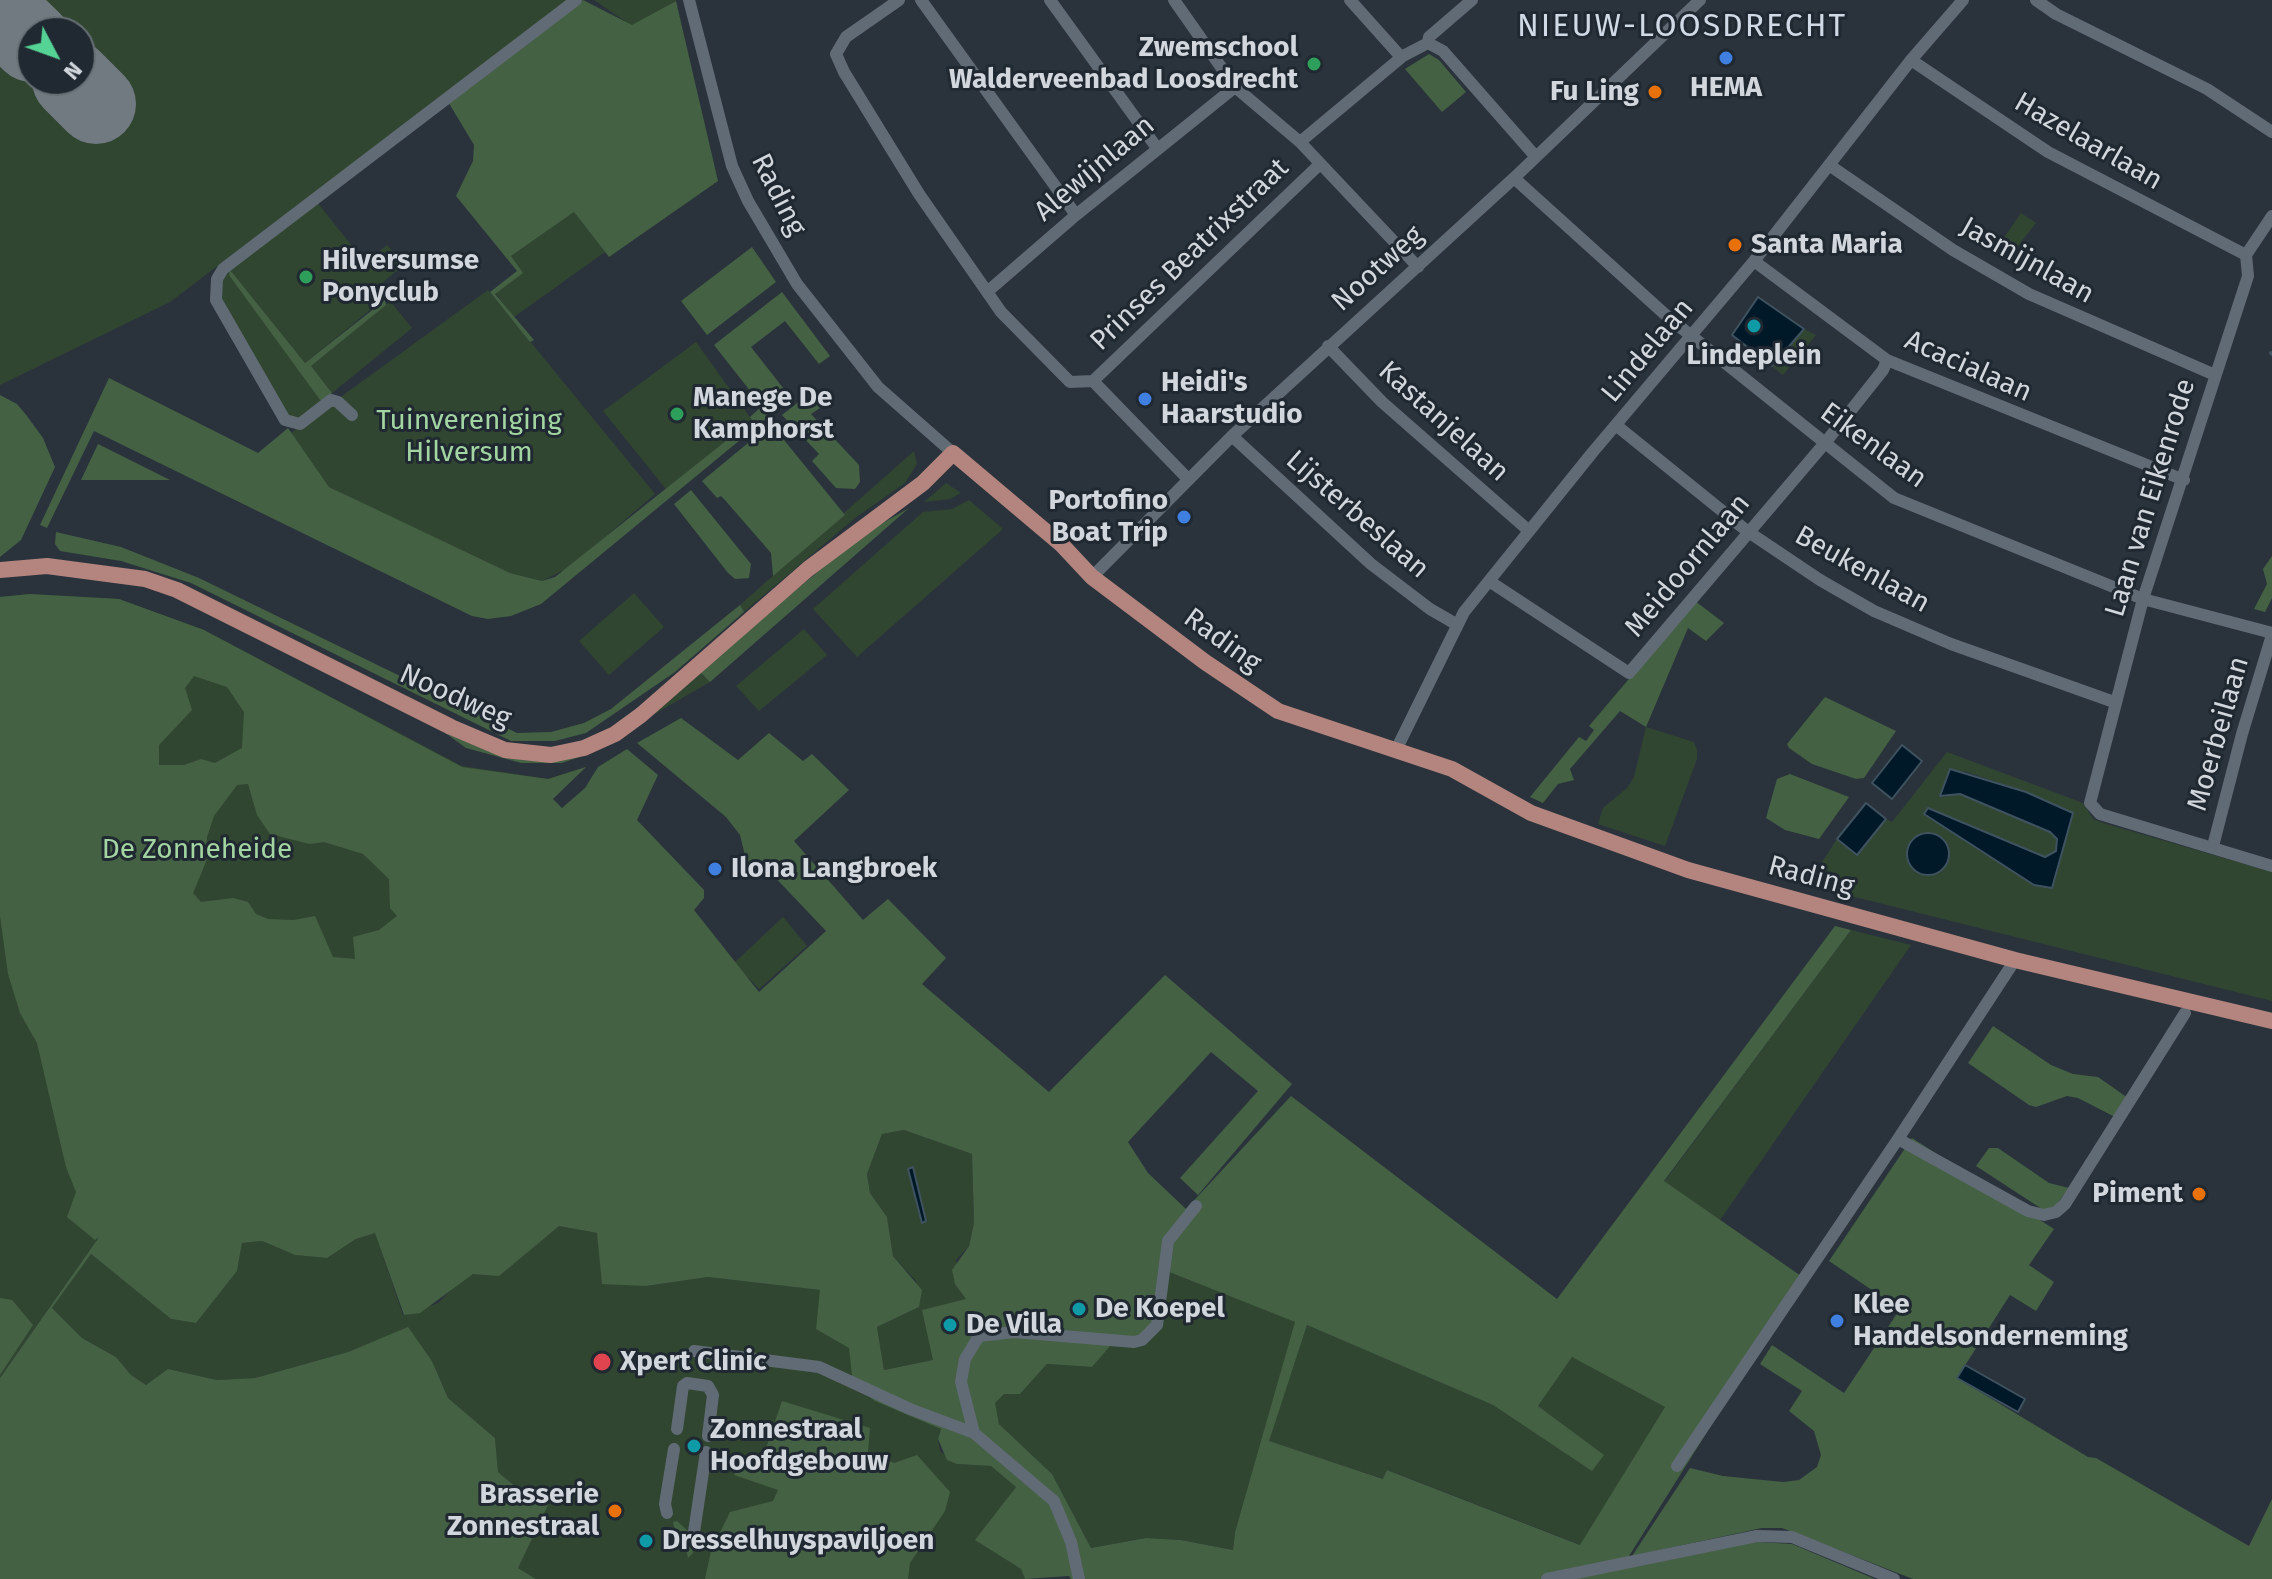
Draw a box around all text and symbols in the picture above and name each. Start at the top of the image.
district label: NIEUW-LOOSDRECHT [1517,8,1847,46]
north arrow [16,16,96,96]
place label: Zwemschool Walderveenbad Loosdrecht [949,31,1298,97]
marker: HEMA [1717,49,1735,67]
marker: Zwemschool Walderveenbad Loosdrecht [1305,55,1323,73]
text: N [58,56,88,85]
place label: HEMA [1690,71,1762,105]
place label: Fu Ling [1550,75,1639,109]
marker: Fu Ling [1646,83,1664,101]
street label: Hazelaarlaan [2008,86,2168,198]
street label: Alewijnlaan [1028,109,1162,229]
street label: Rading [743,148,813,242]
street label: Prinses Beatrixstraat [1084,152,1296,358]
street label: Jasmijnlaan [1954,211,2100,311]
street label: Nootweg [1325,219,1431,319]
place label: Santa Maria [1751,228,1903,262]
marker: Santa Maria [1726,236,1744,254]
place label: Hilversumse Ponyclub [322,244,479,310]
marker: Hilversumse Ponyclub [297,268,315,286]
street label: Lindelaan [1595,292,1701,410]
marker: Lindeplein [1745,317,1763,335]
street label: Acacialaan [1899,324,2037,410]
place label: Lindeplein [1686,339,1822,373]
street label: Kastanjelaan [1371,355,1515,489]
place label: Heidi's Haarstudio [1161,366,1302,432]
street label: Laan van Eikenrode [2099,375,2203,621]
place label: Manege De Kamphorst [693,381,834,447]
marker: Heidi's Haarstudio [1136,390,1154,408]
street label: Eikenlaan [1813,396,1933,496]
park label: Tuinvereniging Hilversum [376,404,562,470]
marker: Manege De Kamphorst [668,405,686,423]
street label: Lijsterbeslaan [1279,444,1435,586]
place label: Portofino Boat Trip [1049,484,1168,550]
street label: Meidoornlaan [1618,488,1758,644]
marker: Portofino Boat Trip [1175,508,1193,526]
street label: Beukenlaan [1789,519,1935,621]
street label: Rading [1177,602,1267,680]
street label: Moerbeilaan [2181,653,2257,815]
street label: Noodweg [394,658,516,736]
park label: De Zonneheide [102,833,292,867]
street label: Rading [1764,849,1858,905]
place label: Ilona Langbroek [731,852,937,886]
marker: Ilona Langbroek [706,860,724,878]
place label: Piment [2092,1177,2183,1211]
marker: Piment [2190,1185,2208,1203]
place label: Klee Handelsonderneming [1853,1288,2128,1354]
place label: De Koepel [1095,1292,1225,1326]
marker: De Koepel [1070,1300,1088,1318]
place label: De Villa [966,1308,1062,1342]
marker: Klee Handelsonderneming [1828,1312,1846,1330]
marker: De Villa [941,1316,959,1334]
place label: Xpert Clinic [620,1345,767,1379]
marker: Xpert Clinic [591,1351,613,1373]
place label: Zonnestraal Hoofdgebouw [710,1413,888,1479]
marker: Zonnestraal Hoofdgebouw [685,1437,703,1455]
place label: Brasserie Zonnestraal [447,1478,599,1544]
marker: Brasserie Zonnestraal [606,1502,624,1520]
place label: Dresselhuyspaviljoen [662,1524,934,1558]
marker: Dresselhuyspaviljoen [637,1532,655,1550]

